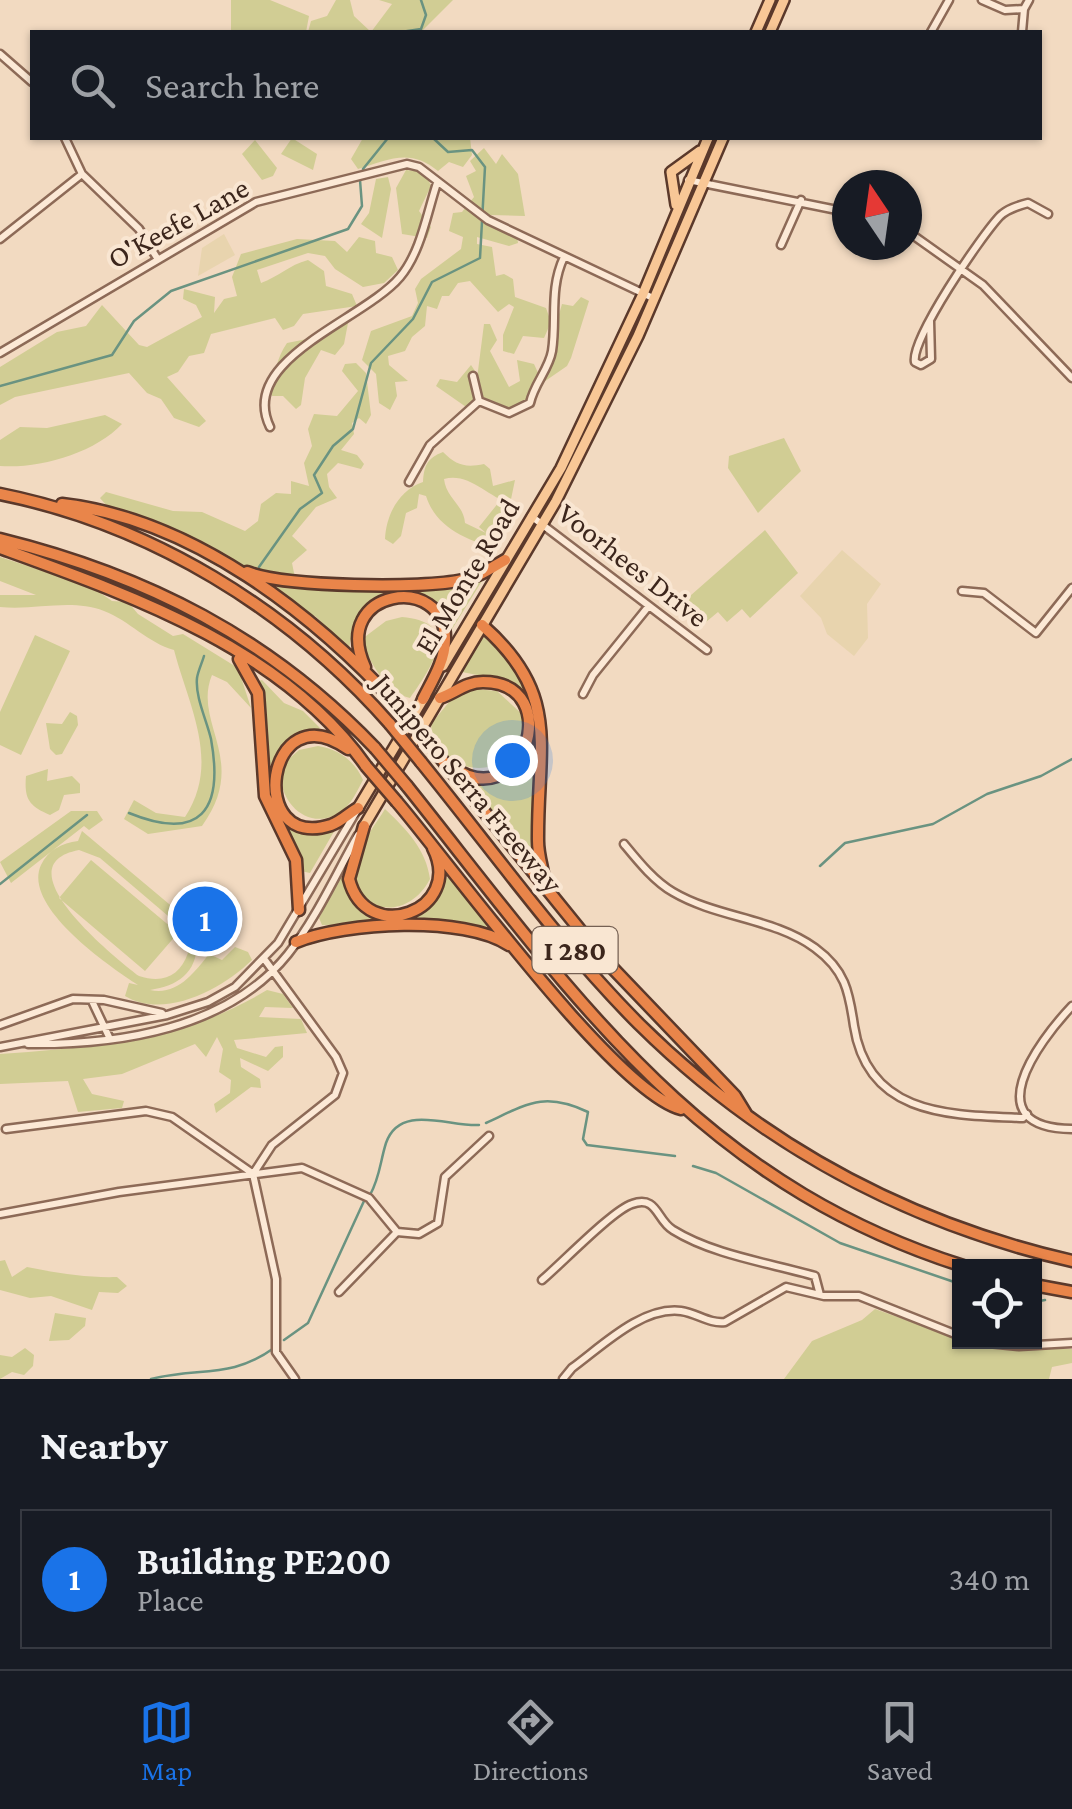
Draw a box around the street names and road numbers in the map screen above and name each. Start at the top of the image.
street label: O'Keefe Lane [102,170,254,275]
street label: El Monte Road [407,492,526,659]
street label: Voorhees Drive [552,496,715,633]
street label: Junipero Serra Freeway [364,664,570,900]
road number: I 280 [532,927,618,973]

